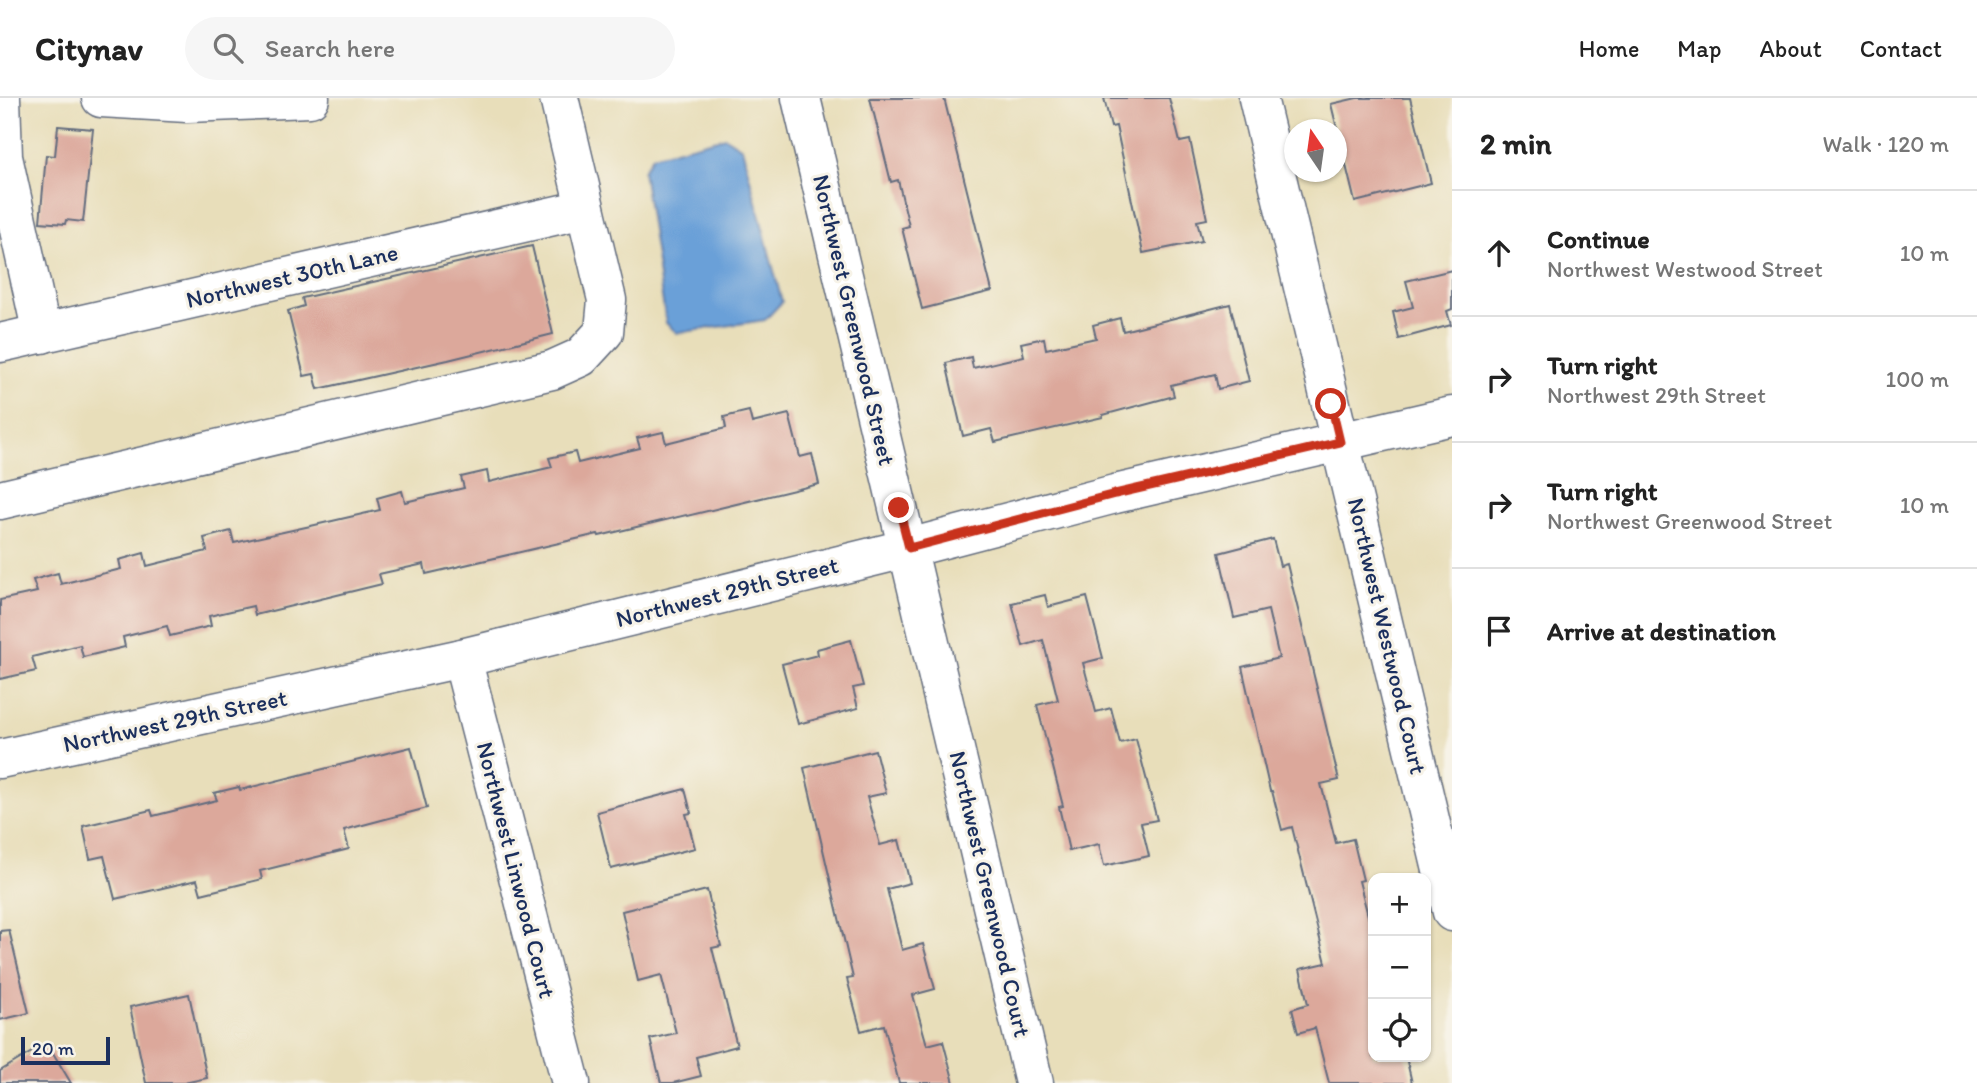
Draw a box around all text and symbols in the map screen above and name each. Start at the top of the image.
search box [185,17,675,80]
text: Citynav [35,29,143,68]
icon: search [209,29,247,67]
text: Search here [265,32,395,64]
text: Home [1579,34,1639,63]
text: Map [1677,34,1721,63]
text: About [1759,34,1822,63]
text: Contact [1860,34,1942,63]
north arrow [1284,119,1347,182]
text: 2 min [1480,125,1551,162]
text: Walk · 120 m [1823,130,1949,158]
street label: Northwest Greenwood Street [807,172,902,468]
text: Continue [1547,223,1650,255]
icon: ahead [1480,234,1518,272]
street label: Northwest 30th Lane [183,237,401,314]
text: 10 m [1900,239,1949,267]
text: Northwest Westwood Street [1547,255,1823,283]
text: Turn right [1547,349,1658,381]
icon: right [1480,360,1518,398]
text: 100 m [1885,365,1949,393]
text: Northwest 29th Street [1547,381,1766,409]
route start [1315,388,1346,419]
text: Turn right [1547,475,1658,507]
icon: right [1480,486,1518,524]
text: 10 m [1900,491,1949,519]
route end [883,492,914,523]
street label: Northwest Westwood Court [1342,495,1433,777]
text: Northwest Greenwood Street [1547,507,1832,535]
street label: Northwest 29th Street [613,550,841,633]
icon: arrive [1480,612,1518,650]
text: Arrive at destination [1547,615,1776,647]
street label: Northwest 29th Street [60,683,290,758]
street label: Northwest Linwood Court [471,739,562,1001]
street label: Northwest Greenwood Court [943,748,1038,1040]
map controls [1368,873,1431,1062]
button: + [1368,873,1431,936]
button: − [1368,936,1431,999]
button: locate [1368,999,1431,1062]
scale bar [21,1034,110,1066]
text: 20 m [32,1037,74,1060]

